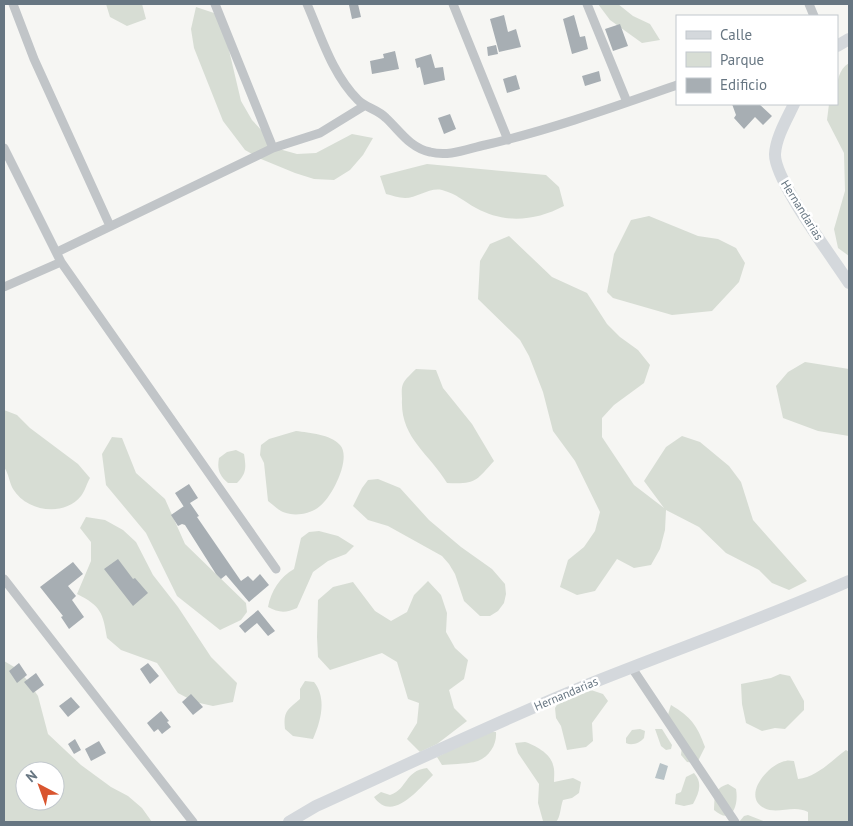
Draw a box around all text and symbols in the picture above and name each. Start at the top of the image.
legend [676,15,838,105]
text: Calle [720,25,752,44]
text: Parque [720,50,764,69]
text: Edificio [720,75,767,94]
street label: Hernandarias [778,177,827,243]
street label: Hernandarias [532,673,600,714]
north arrow [15,761,65,811]
text: N [22,766,41,786]

